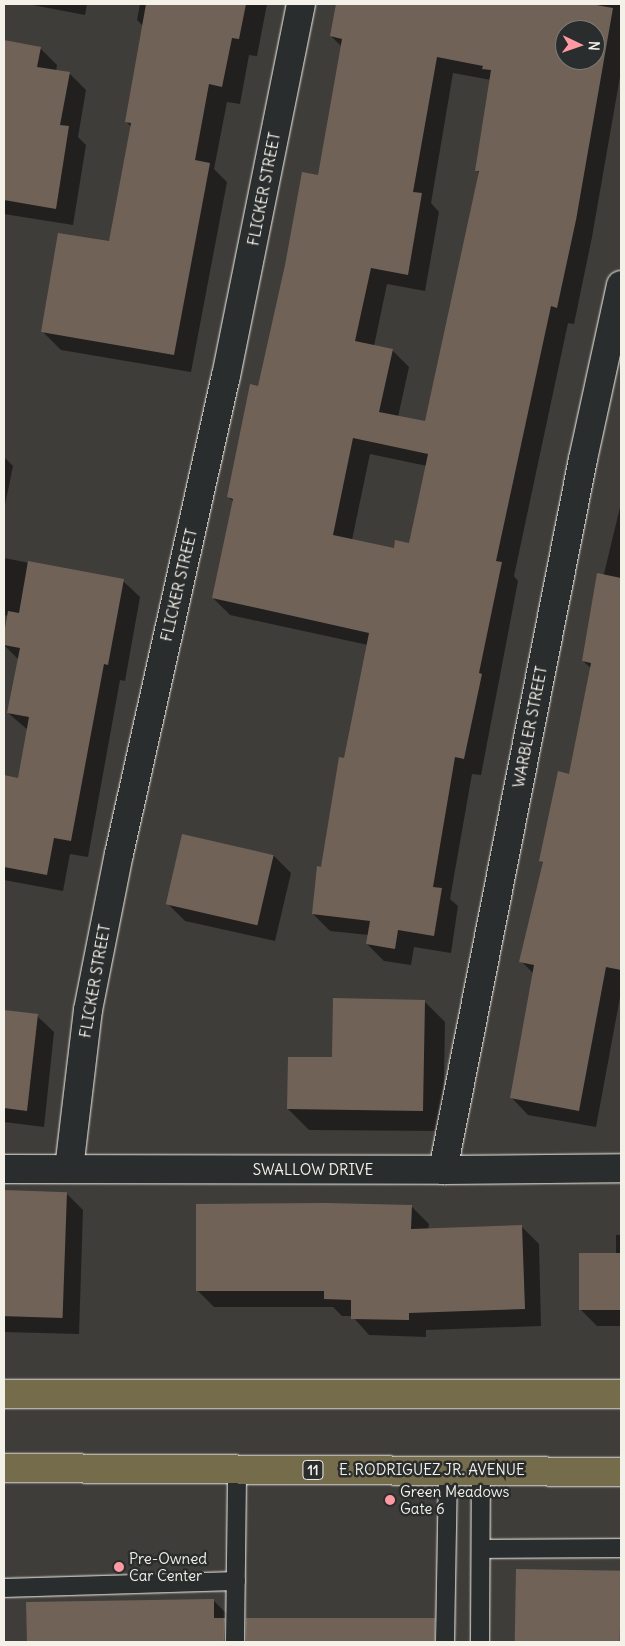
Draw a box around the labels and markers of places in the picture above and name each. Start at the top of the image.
place label: Green Meadows Gate 6 [400,1482,509,1517]
marker: Green Meadows Gate 6 [384,1494,396,1506]
place label: Pre-Owned Car Center [129,1549,207,1584]
marker: Pre-Owned Car Center [113,1561,125,1573]

